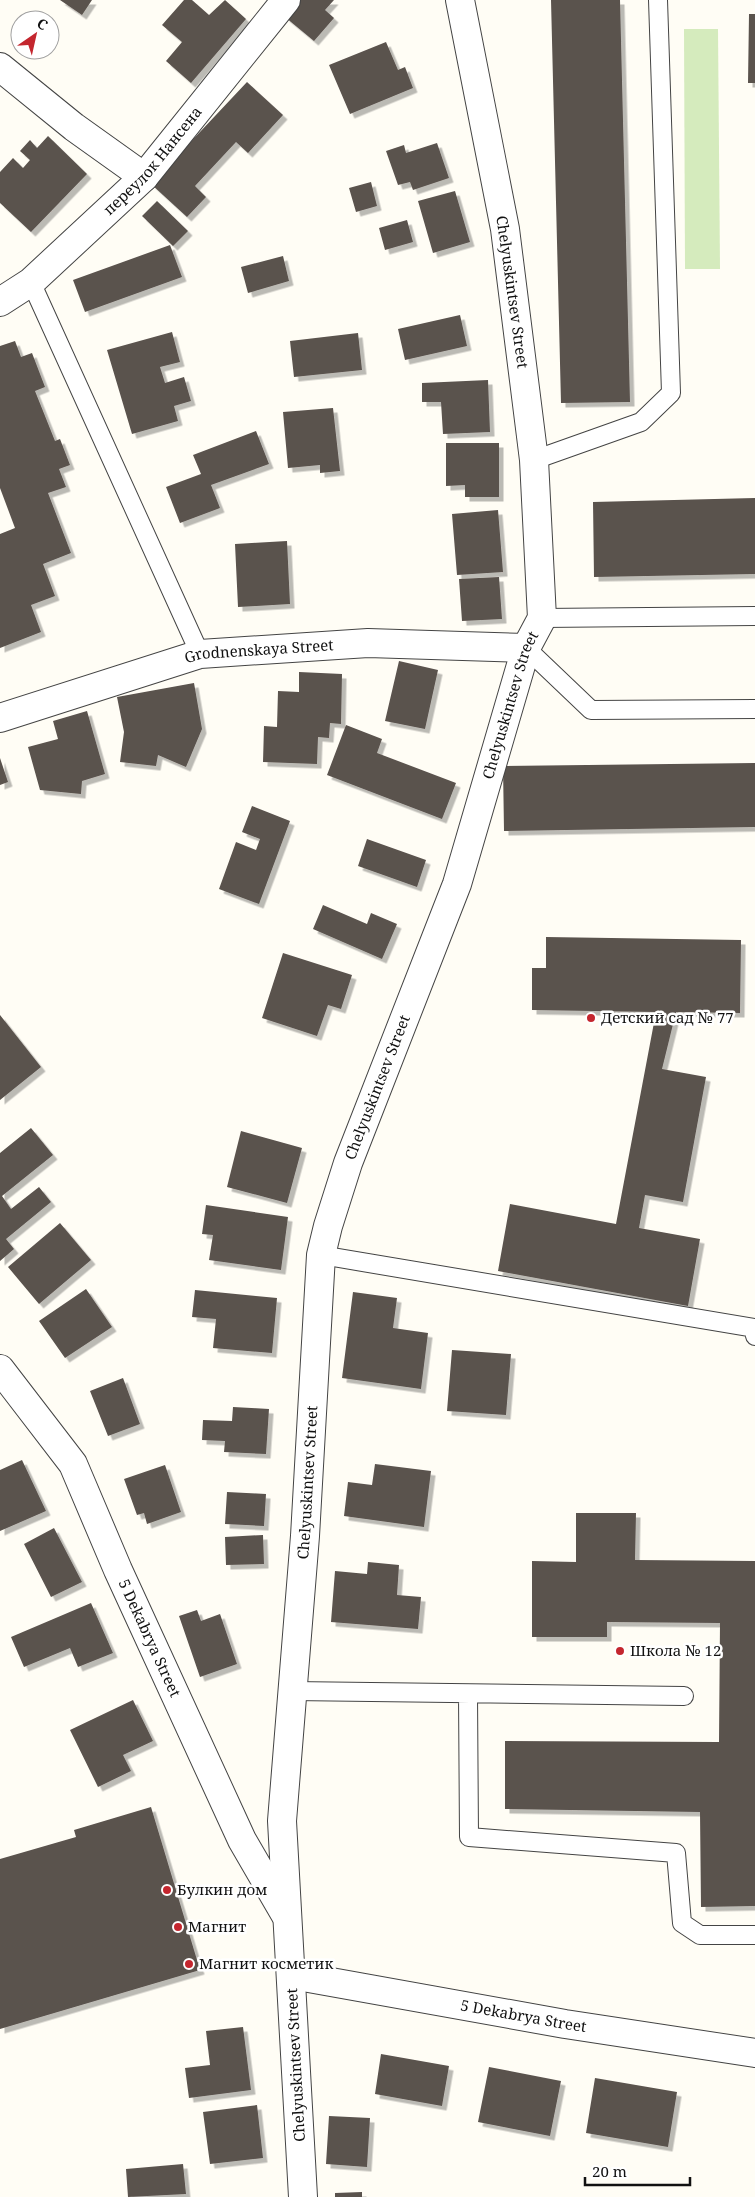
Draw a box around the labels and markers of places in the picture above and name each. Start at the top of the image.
place label: Детский сад № 77 [601,1007,734,1027]
marker: Детский сад № 77 [585,1012,597,1024]
place label: Школа № 12 [630,1640,721,1660]
marker: Школа № 12 [614,1645,626,1657]
place label: Булкин дом [177,1879,267,1899]
marker: Булкин дом [161,1884,173,1896]
place label: Магнит [188,1916,246,1936]
marker: Магнит [172,1921,184,1933]
place label: Магнит косметик [199,1953,333,1973]
marker: Магнит косметик [183,1958,195,1970]

